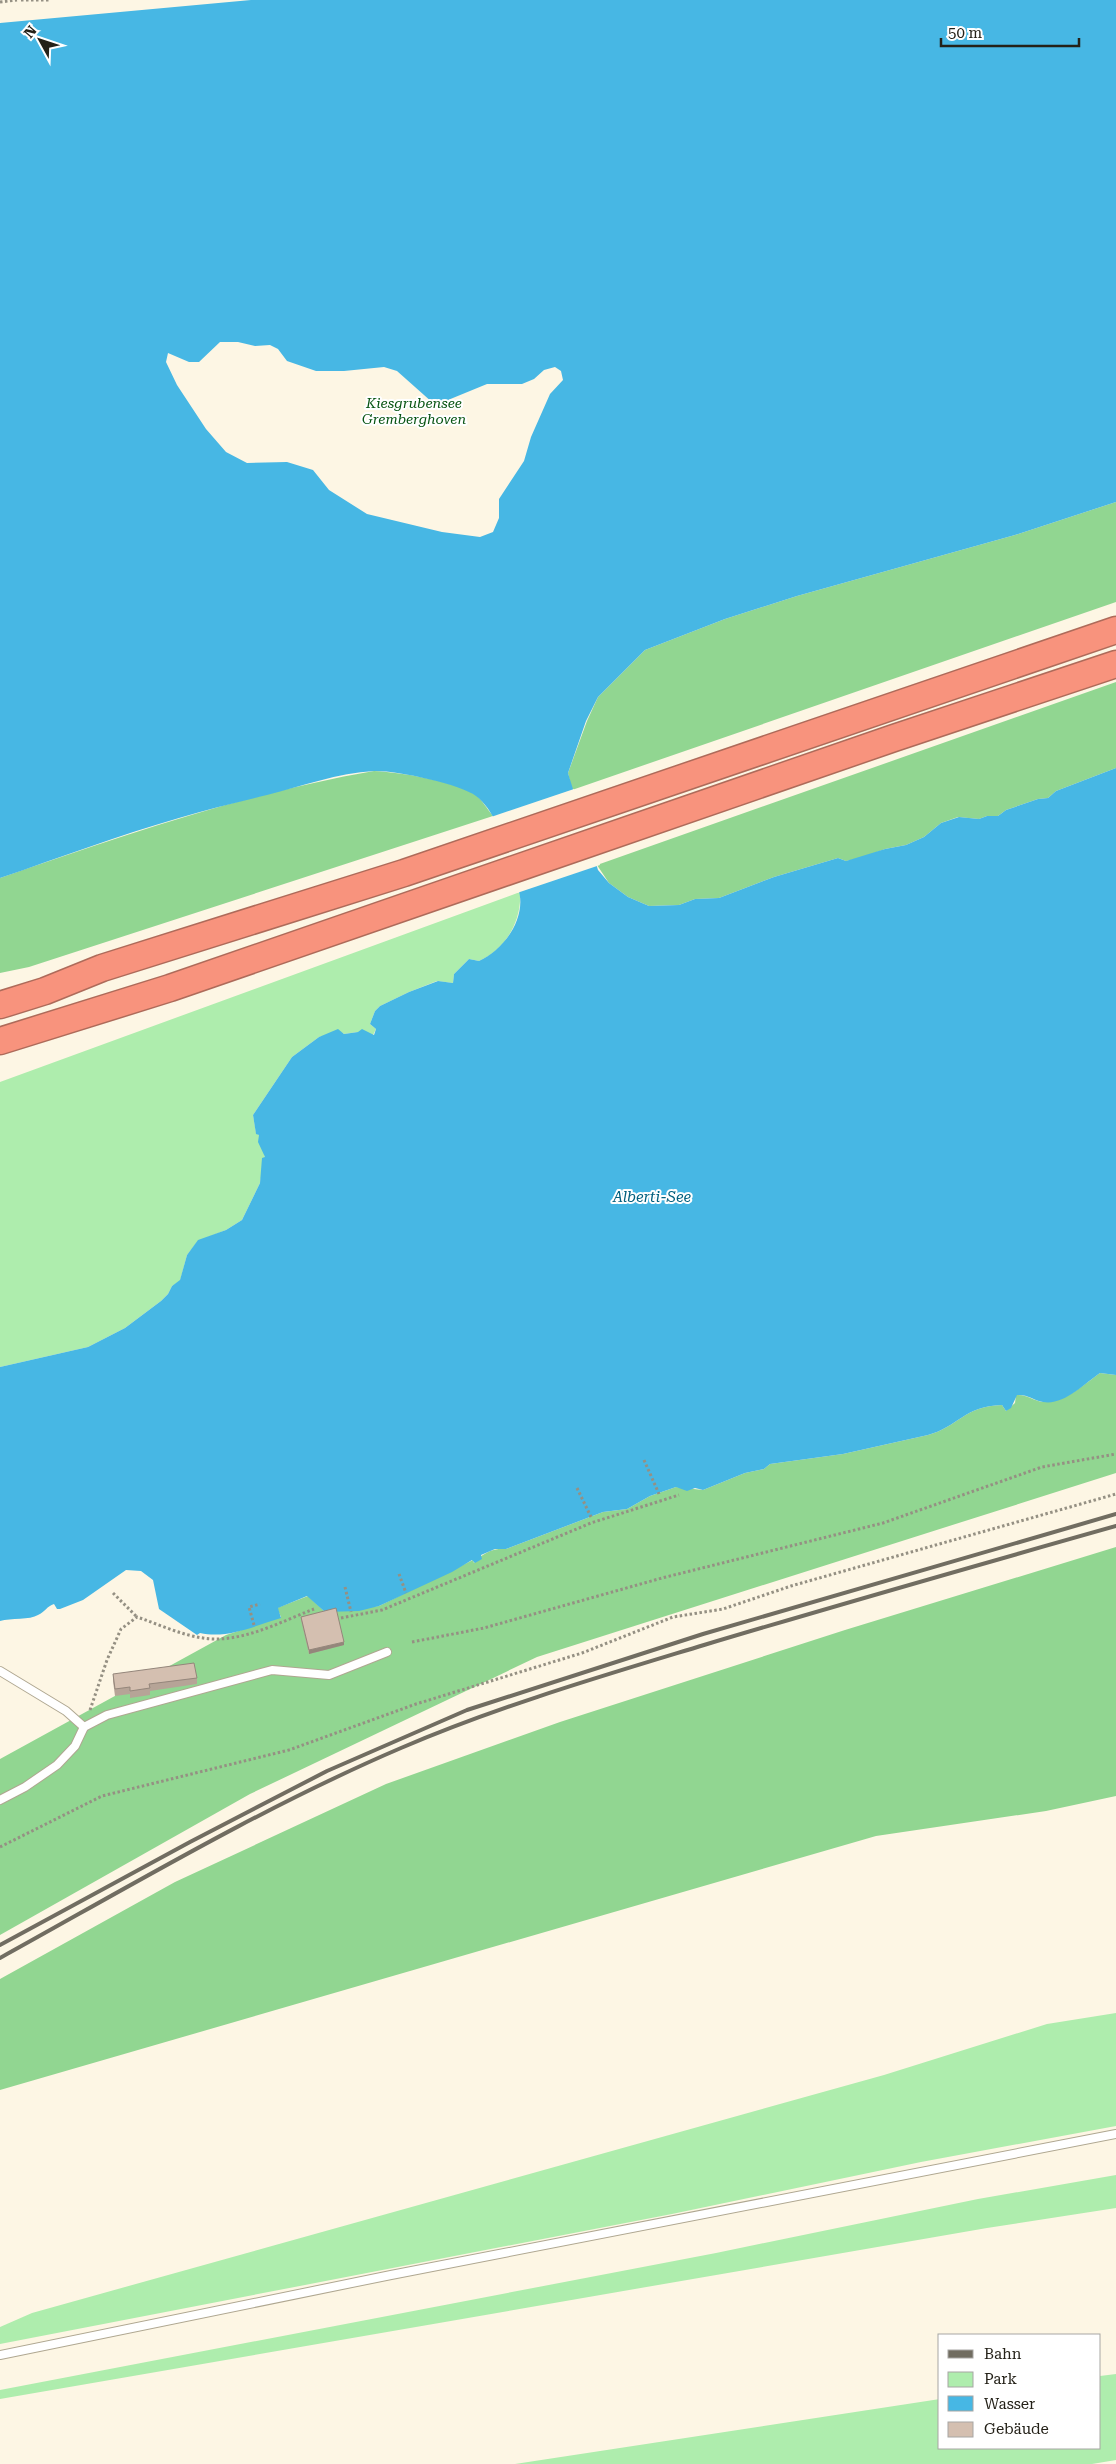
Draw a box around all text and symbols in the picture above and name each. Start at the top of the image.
north arrow [15,15,65,65]
scale bar [941,15,1078,47]
text: N [20,22,40,41]
text: 50 m [948,24,983,42]
park label: Kiesgrubensee Gremberghoven [362,395,466,427]
water label: Alberti-See [612,1188,692,1206]
legend [938,2334,1101,2449]
text: Bahn [984,2345,1022,2363]
text: Park [984,2370,1018,2388]
text: Wasser [984,2395,1035,2413]
text: Gebäude [984,2420,1049,2438]

